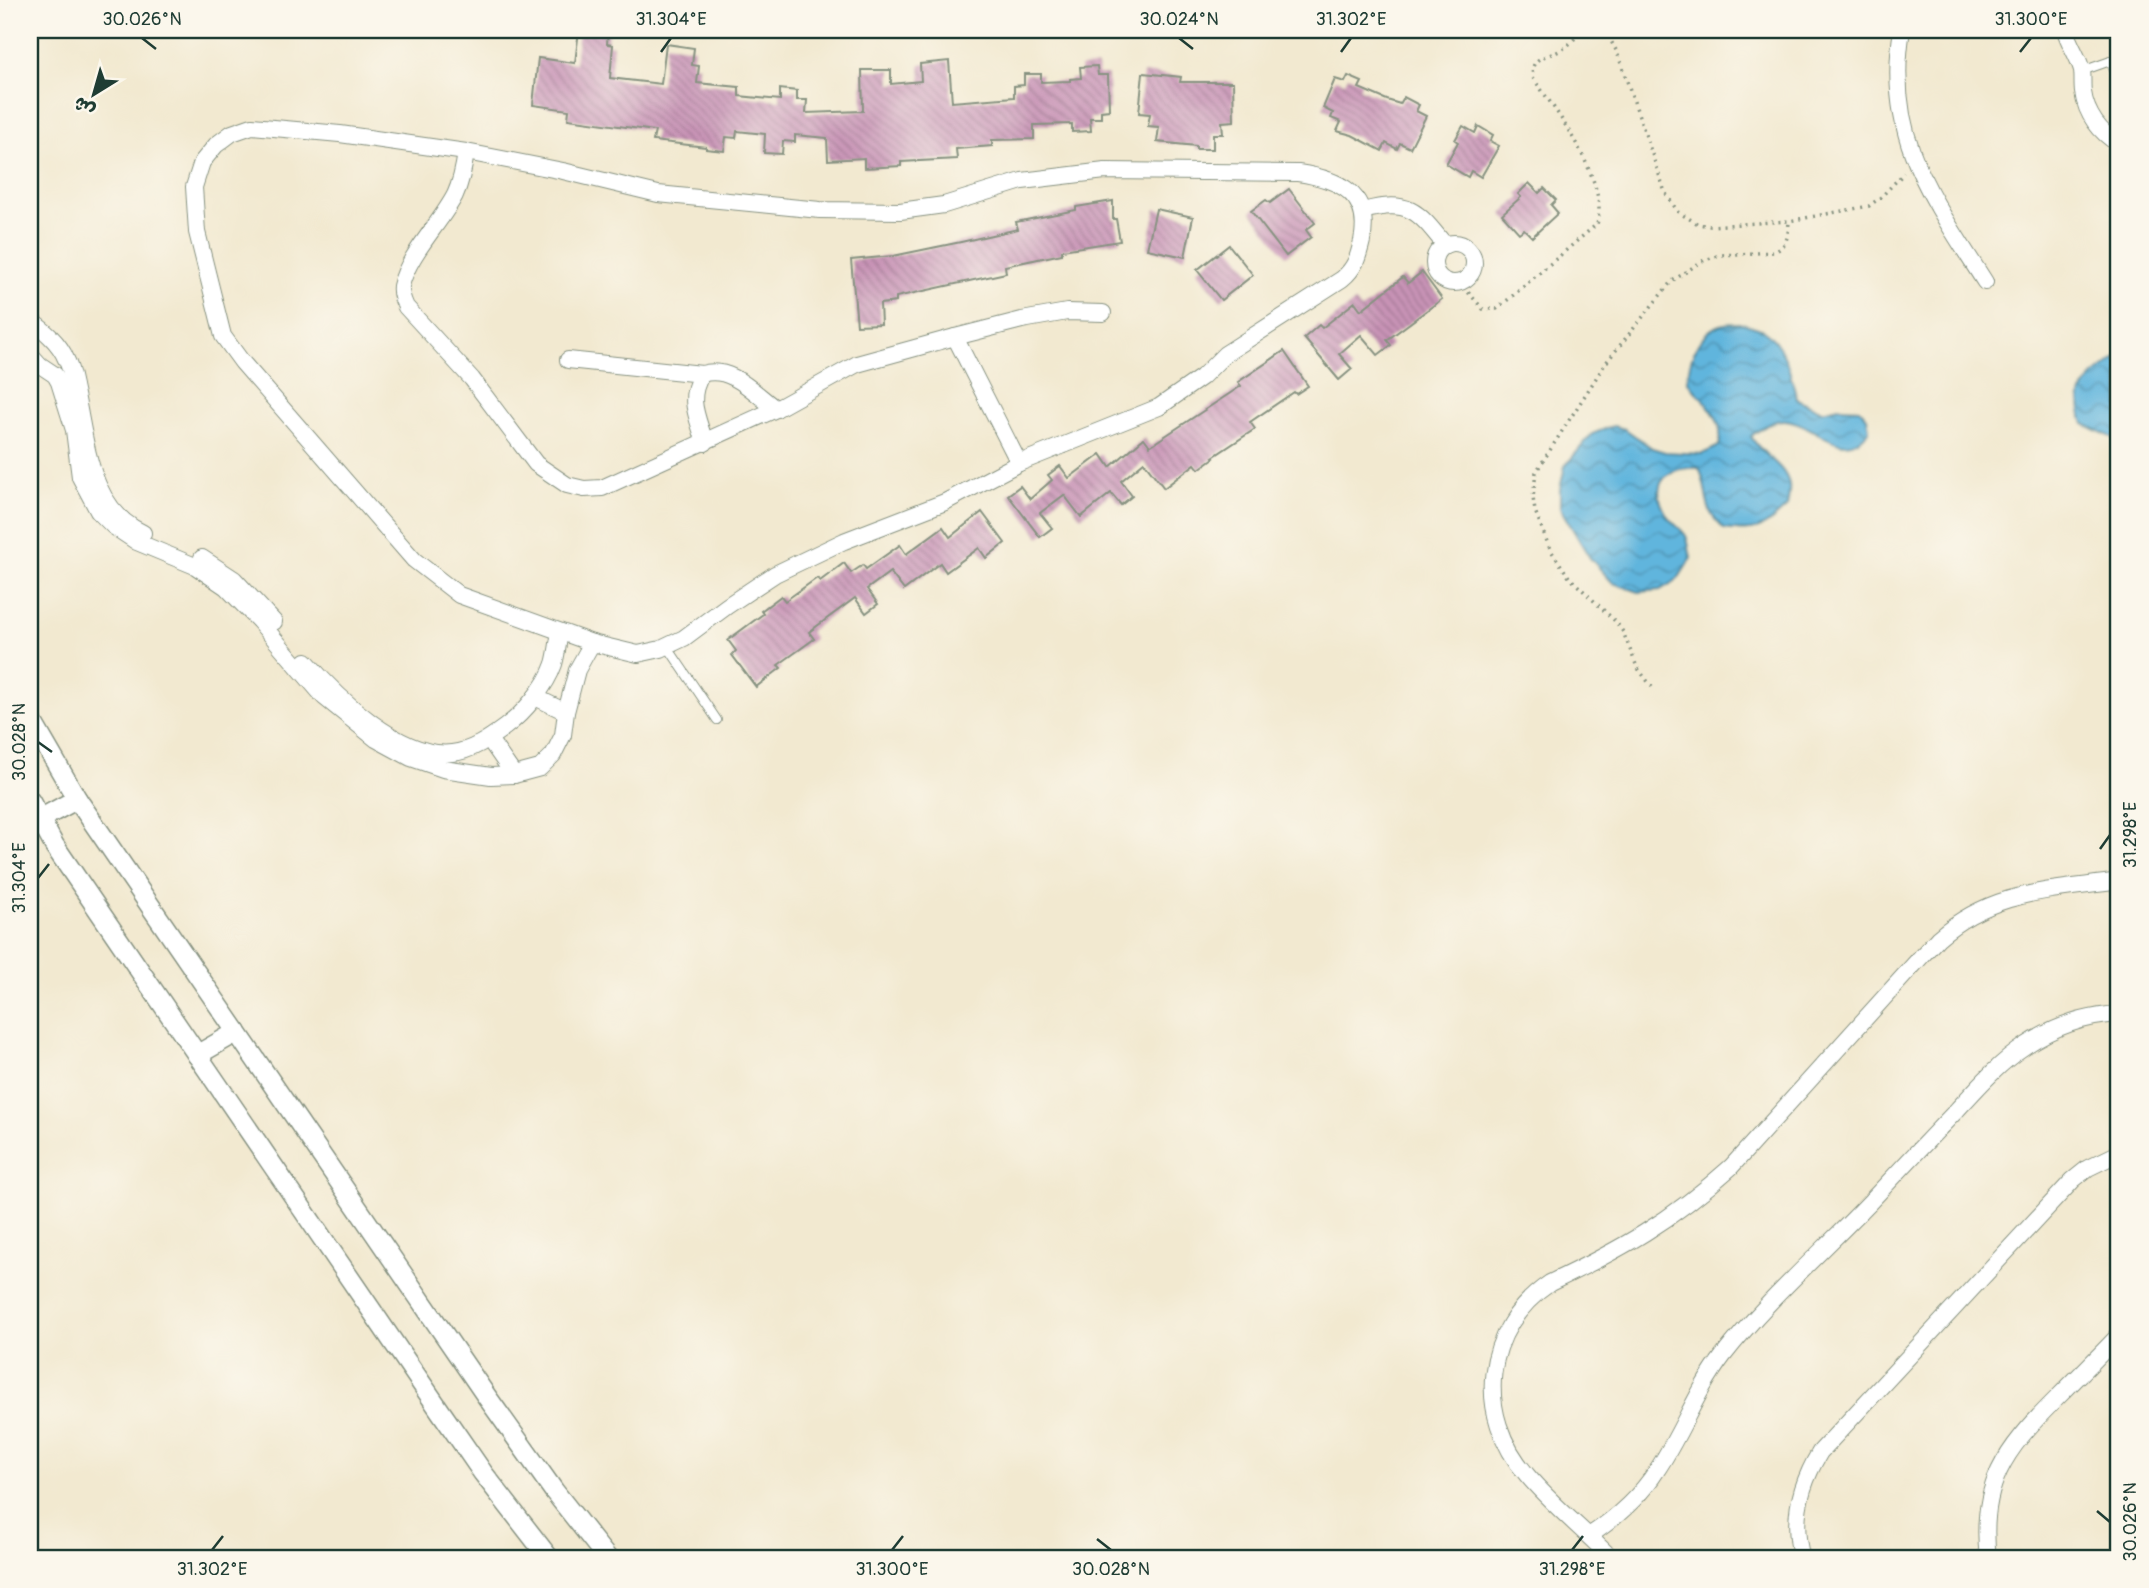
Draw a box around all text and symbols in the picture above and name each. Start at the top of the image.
text: 30.026°N [102,8,182,31]
text: 31.304°E [635,8,707,31]
text: 30.024°N [1139,8,1219,31]
text: 31.302°E [1316,8,1386,31]
text: 31.300°E [1995,8,2067,31]
north arrow [60,60,130,130]
text: ش [69,91,100,123]
text: 30.028°N [8,703,31,781]
text: 31.298°E [2119,802,2142,868]
text: 31.304°E [8,842,31,914]
text: 30.026°N [2119,1482,2142,1562]
text: 31.302°E [177,1558,247,1581]
text: 31.300°E [856,1558,928,1581]
text: 30.028°N [1072,1558,1150,1581]
text: 31.298°E [1539,1558,1605,1581]

